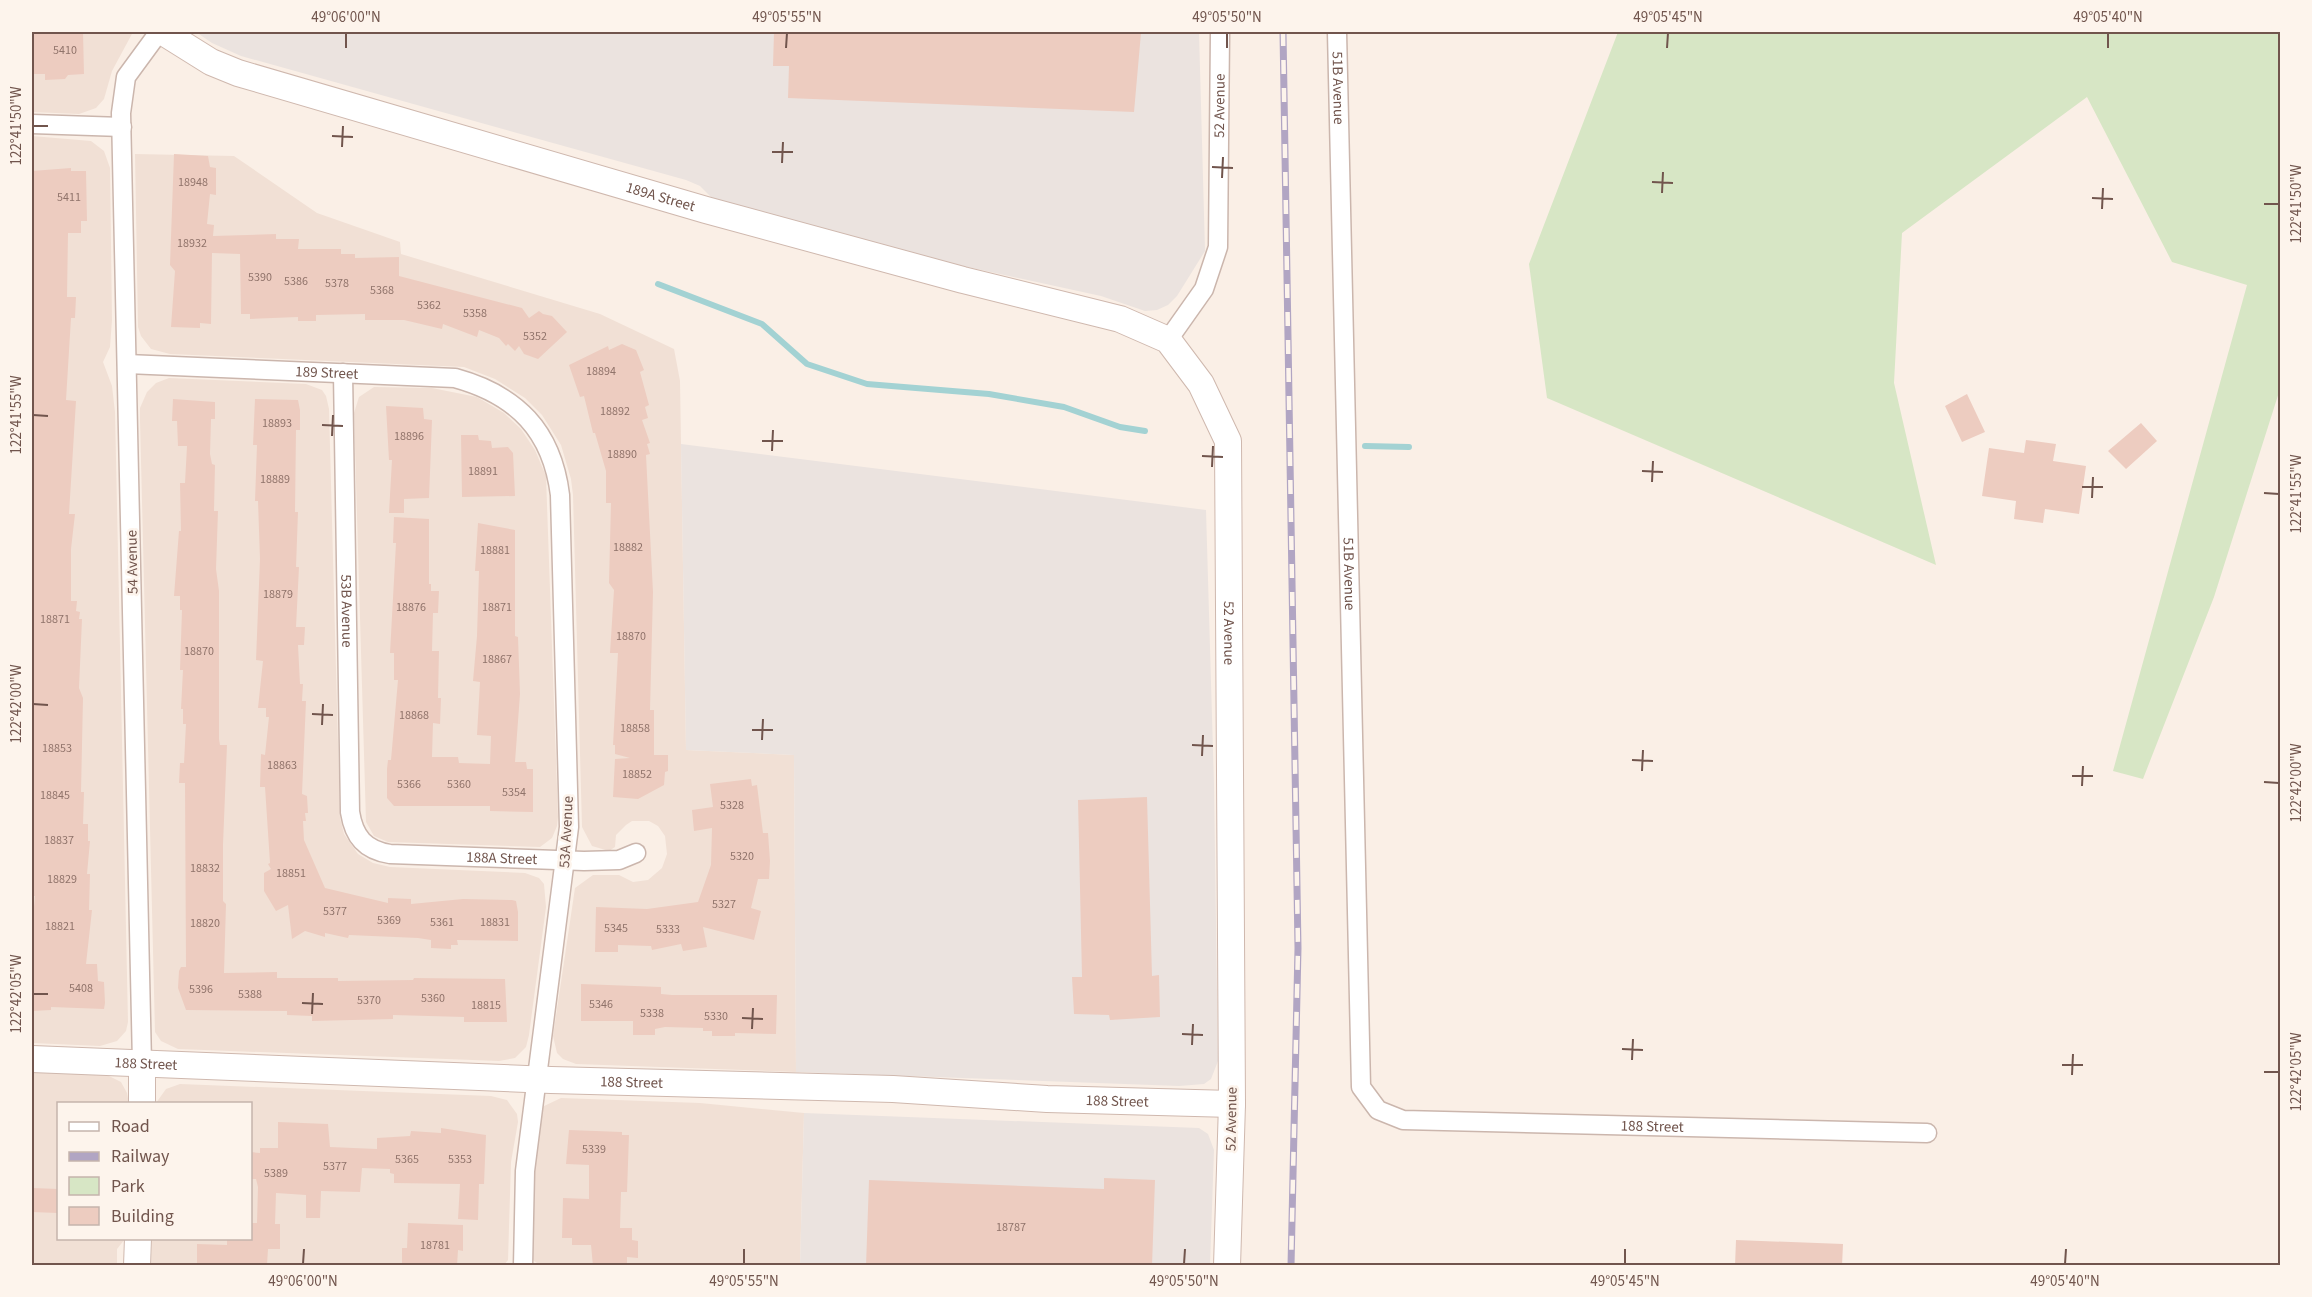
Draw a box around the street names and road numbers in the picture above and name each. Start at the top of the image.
street label: 51B Avenue [1326,51,1349,125]
street label: 52 Avenue [1209,73,1231,138]
street label: 189A Street [623,177,697,217]
street label: 189 Street [295,361,359,385]
street label: 54 Avenue [121,530,144,594]
street label: 51B Avenue [1337,537,1360,611]
street label: 53B Avenue [335,574,357,648]
street label: 52 Avenue [1218,601,1239,665]
street label: 53A Avenue [554,795,579,869]
street label: 188A Street [466,847,538,870]
street label: 188 Street [114,1052,178,1076]
street label: 188 Street [600,1071,663,1094]
street label: 52 Avenue [1220,1087,1243,1151]
street label: 188 Street [1085,1090,1149,1113]
street label: 188 Street [1620,1115,1684,1138]

